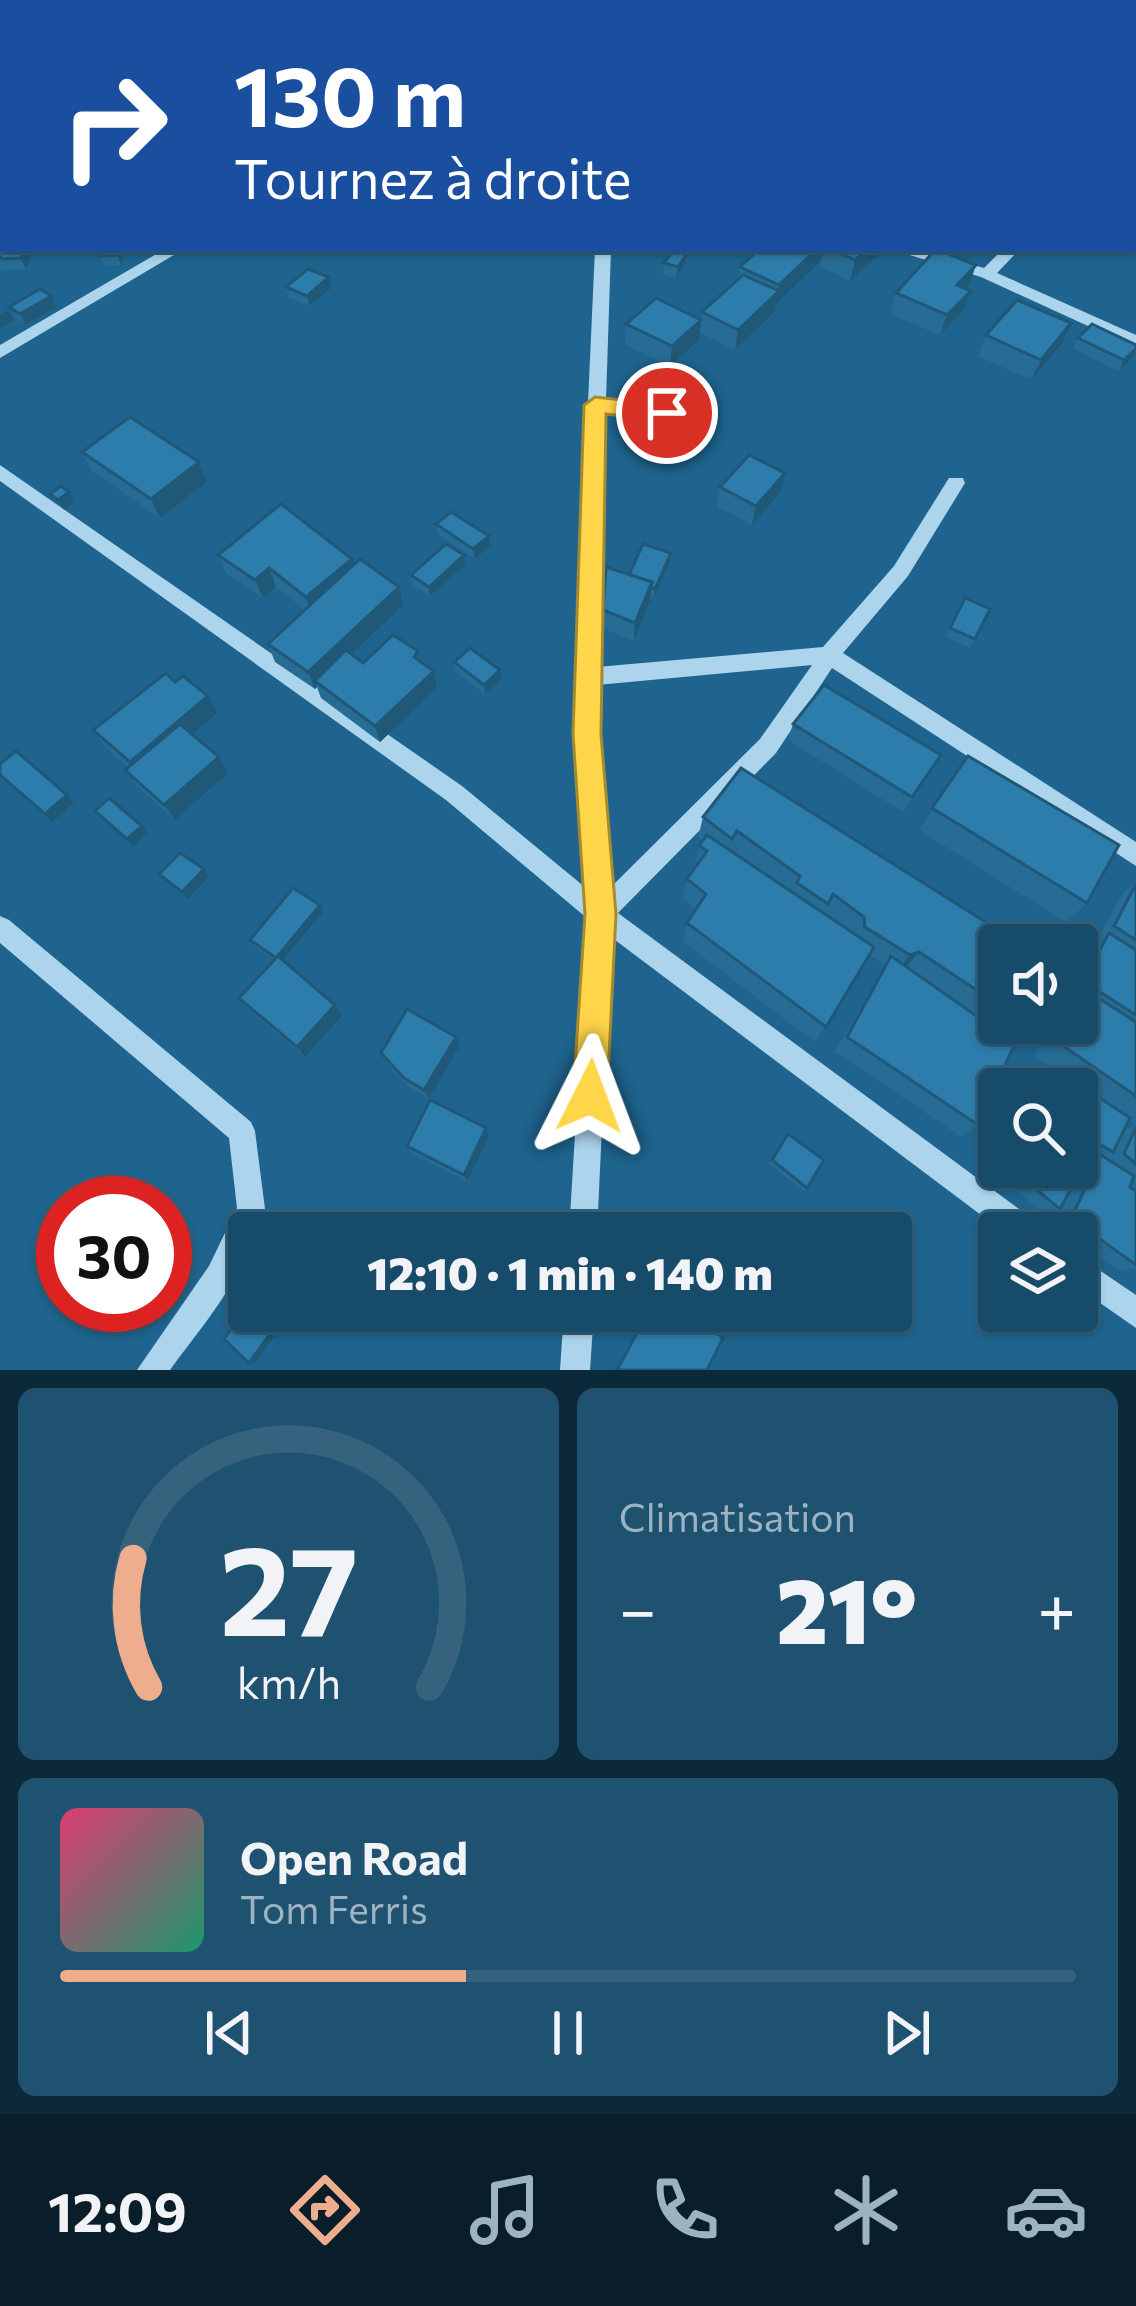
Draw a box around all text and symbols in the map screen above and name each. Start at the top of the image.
text: 130 m [234,42,466,144]
icon: right [36,48,192,204]
text: Tournez à droite [234,144,632,210]
pin [616,362,718,464]
icon: arrive [634,380,700,446]
map controls [978,924,1098,1332]
button: sound [978,924,1098,1044]
position arrow [527,1033,653,1159]
button: search [978,1068,1098,1188]
speed limit sign: 30 [36,1176,192,1332]
button: layers [978,1212,1098,1332]
text: 12:10 · 1 min · 140 m [367,1244,773,1299]
text: Climatisation [619,1492,856,1540]
text: 27 [219,1509,358,1662]
text: 21° [776,1552,918,1663]
text: − [619,1567,657,1648]
text: + [1037,1567,1076,1648]
text: km/h [236,1655,341,1708]
text: Open Road [240,1829,468,1884]
text: Tom Ferris [240,1884,428,1932]
icon: previous [196,2000,262,2066]
icon: pause [535,2000,601,2066]
icon: next [874,2000,940,2066]
icon: directions [283,2168,367,2252]
icon: music [463,2168,547,2252]
icon: phone [643,2168,727,2252]
icon: climate [824,2168,908,2252]
icon: car [1004,2168,1088,2252]
text: 12:09 [48,2177,187,2243]

